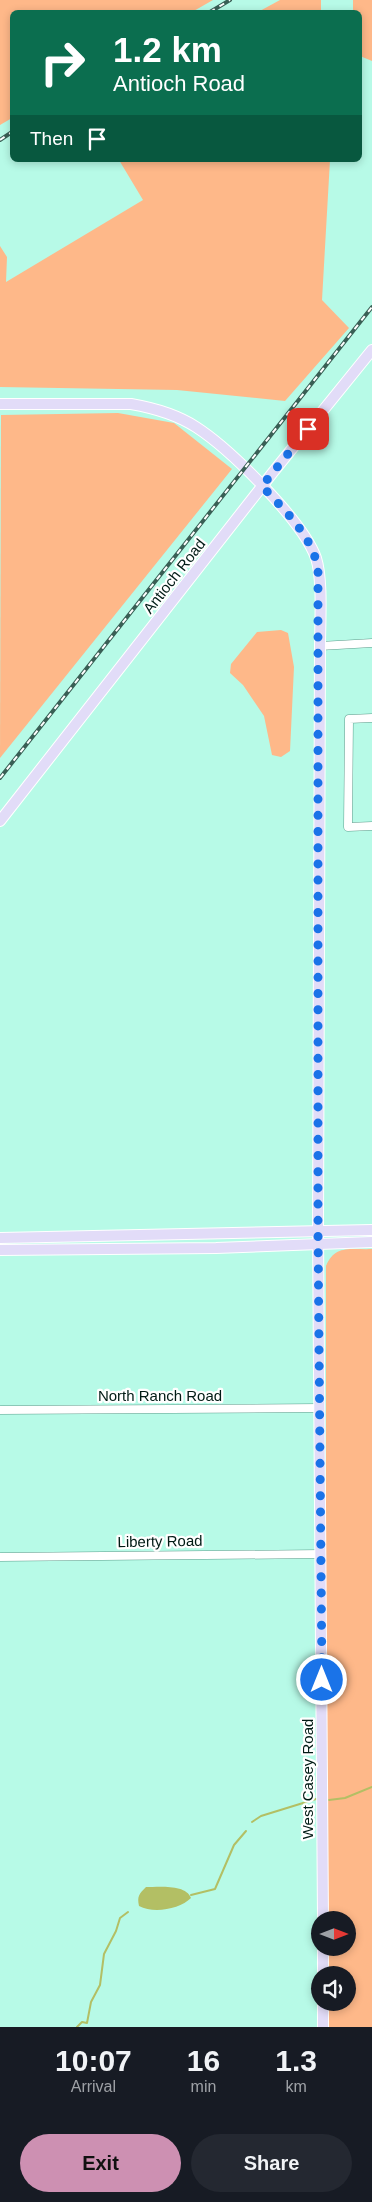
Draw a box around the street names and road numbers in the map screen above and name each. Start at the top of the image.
street label: Antioch Road [140,535,208,617]
street label: North Ranch Road [98,1387,222,1404]
street label: Liberty Road [117,1532,203,1550]
street label: West Casey Road [299,1719,316,1839]

